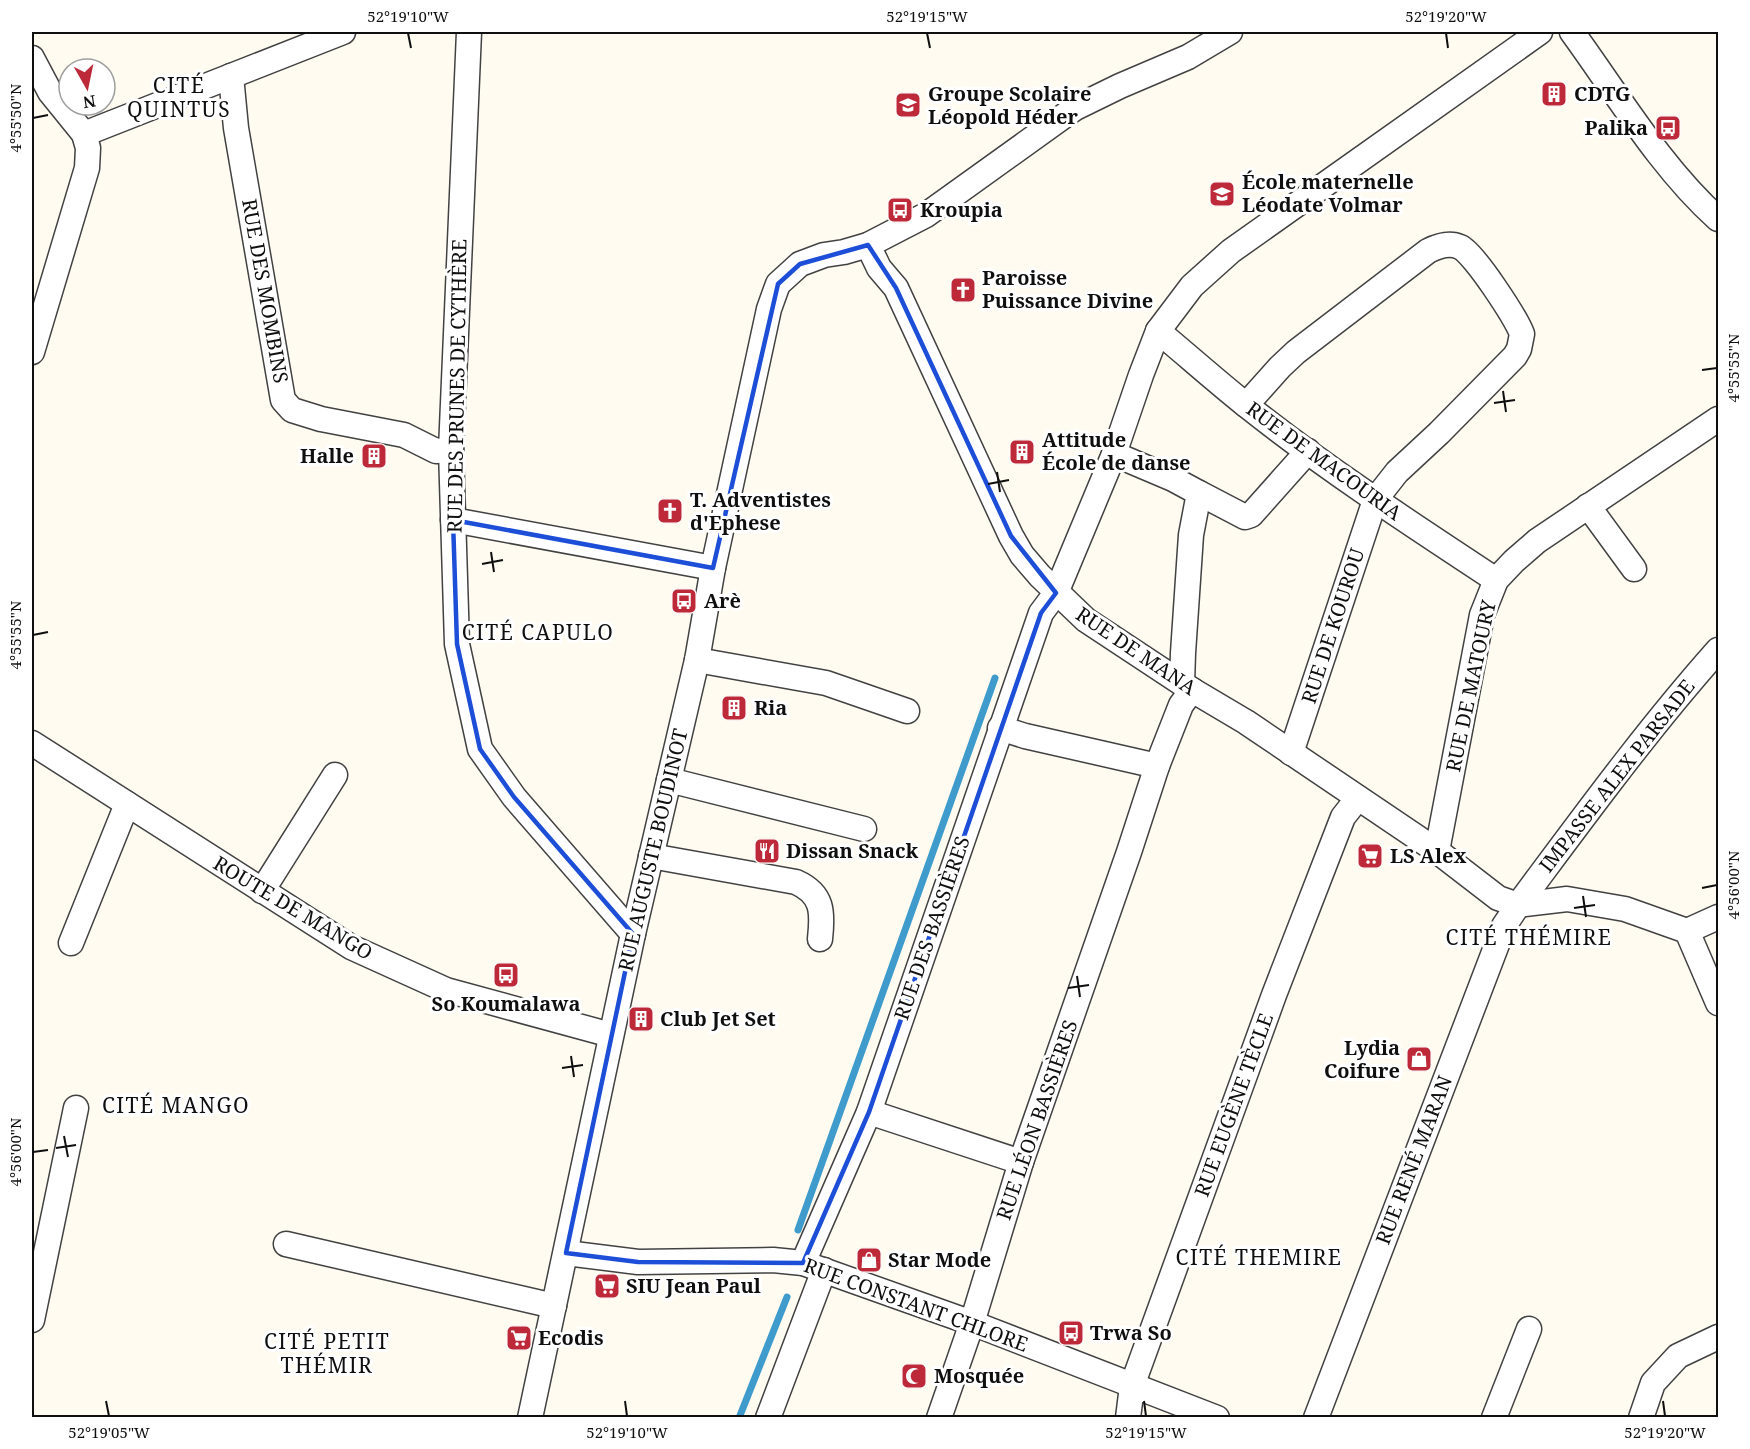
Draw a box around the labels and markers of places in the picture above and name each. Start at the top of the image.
building icon: CDTG [1539,79,1569,109]
place label: Groupe Scolaire Léopold Héder [928,80,1091,130]
place label: CDTG [1574,80,1630,107]
school or university icon: Groupe Scolaire Léopold Héder [893,90,923,120]
bus stop icon: Palika [1653,113,1683,143]
place label: Palika [1584,114,1648,141]
place label: École maternelle Léodate Volmar [1242,168,1414,218]
school or university icon: École maternelle Léodate Volmar [1207,179,1237,209]
bus stop icon: Kroupia [885,195,915,225]
place label: Kroupia [920,196,1003,223]
place label: Paroisse Puissance Divine [982,264,1153,314]
church icon: Paroisse Puissance Divine [948,275,978,305]
place label: Attitude École de danse [1042,426,1191,476]
building icon: Attitude École de danse [1007,437,1037,467]
building icon: Halle [359,441,389,471]
place label: Halle [300,442,354,469]
place label: T. Adventistes d'Ephese [690,486,831,536]
church icon: T. Adventistes d'Ephese [655,496,685,526]
bus stop icon: Arè [669,586,699,616]
place label: Arè [704,587,741,614]
building icon: Ria [719,693,749,723]
place label: Ria [754,694,787,721]
restaurant icon: Dissan Snack [752,836,782,866]
place label: Dissan Snack [786,837,919,864]
supermarket icon: LS Alex [1355,841,1385,871]
place label: LS Alex [1390,842,1466,869]
bus stop icon: So Koumalawa [491,960,521,990]
place label: So Koumalawa [432,990,580,1017]
building icon: Club Jet Set [626,1004,656,1034]
place label: Club Jet Set [660,1005,776,1032]
place label: Lydia Coifure [1324,1034,1400,1084]
shop icon: Lydia Coifure [1404,1044,1434,1074]
shop icon: Star Mode [854,1245,884,1275]
place label: Star Mode [888,1246,991,1273]
supermarket icon: SIU Jean Paul [592,1271,622,1301]
place label: SIU Jean Paul [626,1272,761,1299]
bus stop icon: Trwa So [1056,1318,1086,1348]
place label: Trwa So [1090,1319,1172,1346]
supermarket icon: Ecodis [504,1323,534,1353]
place label: Ecodis [538,1324,604,1351]
mosque icon: Mosquée [899,1361,929,1391]
place label: Mosquée [934,1362,1024,1389]

